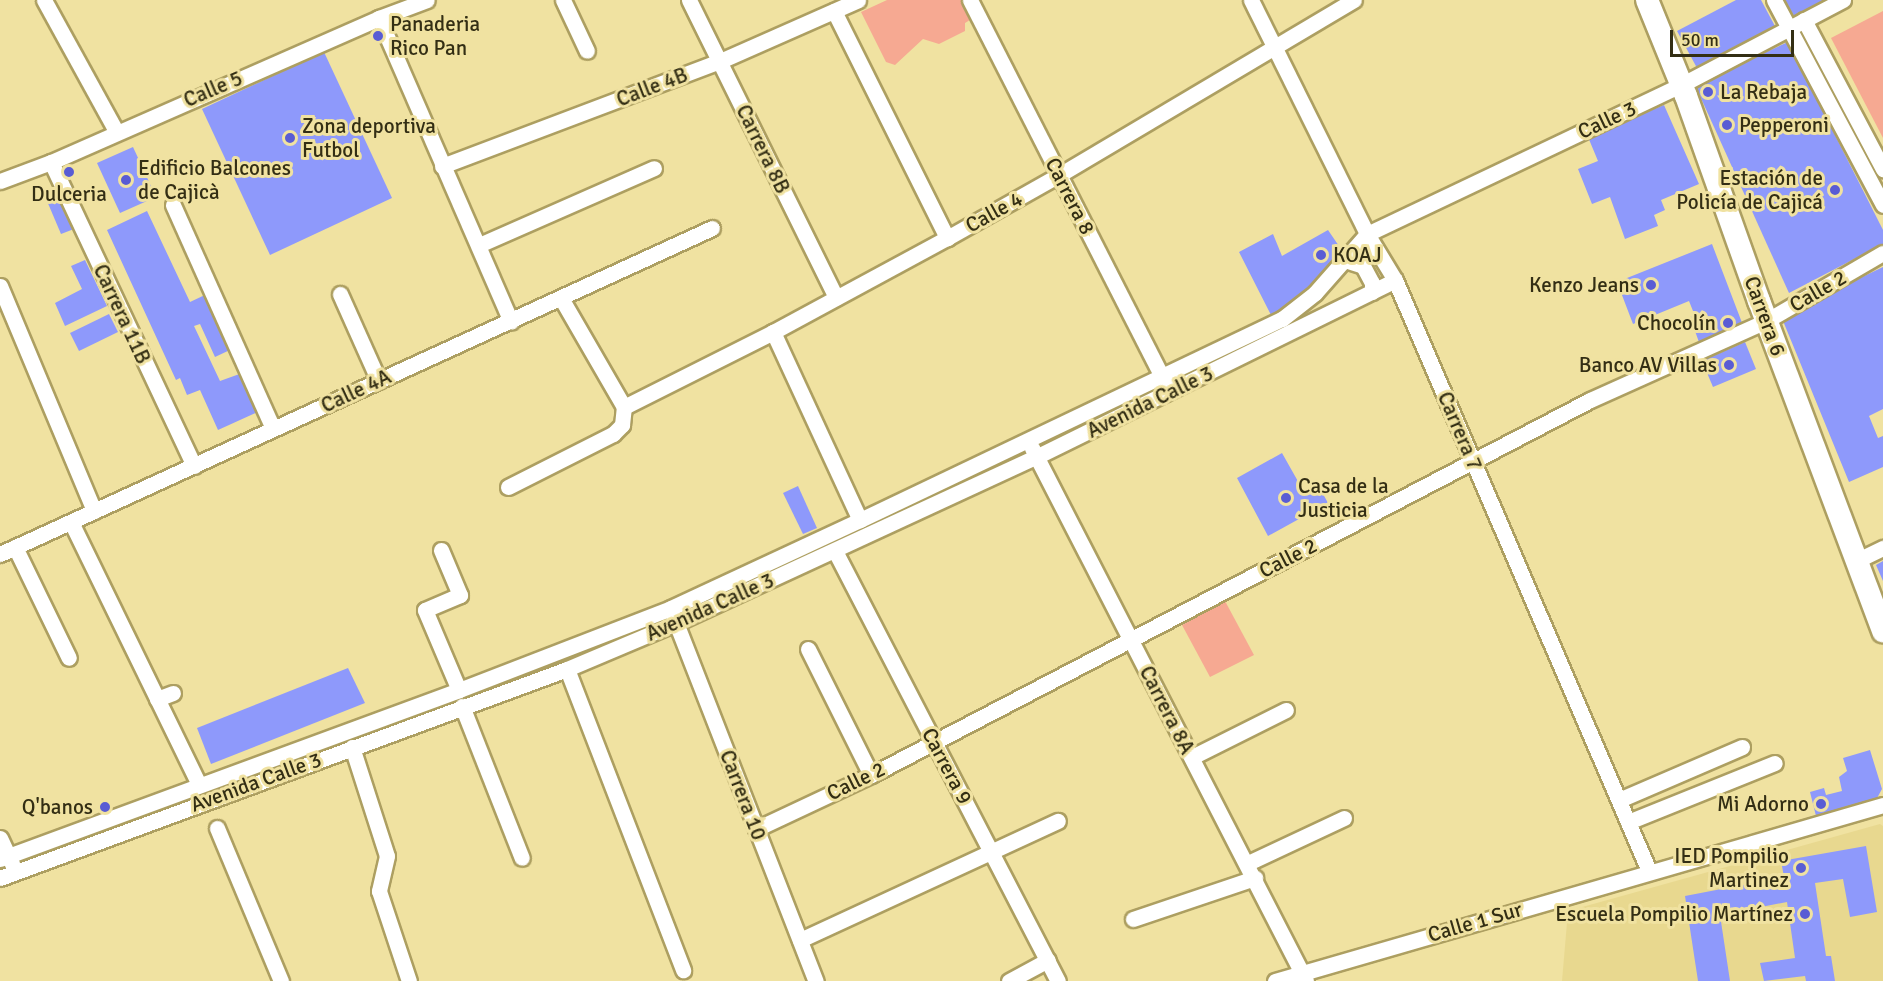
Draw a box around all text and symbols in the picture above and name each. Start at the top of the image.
place label: Panaderia Rico Pan [390,11,480,61]
scale bar [1673,18,1798,56]
marker: Panaderia Rico Pan [371,29,385,43]
text: 50 m [1681,29,1719,51]
street label: Calle 4B [613,62,691,112]
street label: Calle 5 [180,65,246,113]
place label: La Rebaja [1720,79,1807,105]
marker: La Rebaja [1701,85,1715,99]
street label: Calle 3 [1574,96,1640,144]
street label: Carrera 8B [731,100,795,198]
place label: Pepperoni [1739,112,1829,138]
place label: Zona deportiva Futbol [302,113,436,163]
marker: Pepperoni [1720,118,1734,132]
marker: Zona deportiva Futbol [283,131,297,145]
street label: Carrera 8 [1040,153,1100,239]
place label: Edificio Balcones de Cajicà [138,155,291,205]
marker: Dulceria [62,165,76,179]
place label: Estación de Policía de Cajicá [1676,165,1823,215]
marker: Edificio Balcones de Cajicà [119,173,133,187]
place label: Dulceria [31,181,107,207]
marker: Estación de Policía de Cajicá [1828,183,1842,197]
street label: Calle 4 [961,186,1027,238]
place label: KOAJ [1333,242,1382,268]
marker: KOAJ [1314,248,1328,262]
street label: Carrera 11B [88,260,156,368]
street label: Calle 2 [1785,265,1851,317]
place label: Kenzo Jeans [1529,272,1639,298]
street label: Carrera 6 [1739,273,1791,359]
marker: Kenzo Jeans [1644,278,1658,292]
place label: Chocolín [1637,310,1716,336]
marker: Chocolín [1721,316,1735,330]
place label: Banco AV Villas [1579,352,1717,378]
marker: Banco AV Villas [1722,358,1736,372]
street label: Avenida Calle 3 [1083,361,1217,443]
street label: Calle 4A [317,364,395,418]
street label: Carrera 7 [1432,388,1488,474]
place label: Casa de la Justicia [1298,473,1389,523]
marker: Casa de la Justicia [1279,491,1293,505]
street label: Calle 2 [1255,533,1321,583]
street label: Avenida Calle 3 [642,568,778,646]
street label: Carrera 8A [1134,662,1200,758]
street label: Carrera 9 [916,723,978,809]
street label: Carrera 10 [714,746,772,844]
street label: Avenida Calle 3 [187,747,325,817]
street label: Calle 2 [823,756,889,806]
place label: Mi Adorno [1717,791,1809,817]
place label: Q'banos [22,794,93,820]
marker: Mi Adorno [1814,797,1828,811]
marker: Q'banos [98,800,112,814]
place label: IED Pompilio Martinez [1674,843,1789,893]
marker: IED Pompilio Martinez [1794,861,1808,875]
street label: Calle 1 Sur [1425,897,1525,947]
place label: Escuela Pompilio Martínez [1555,901,1793,927]
marker: Escuela Pompilio Martínez [1798,907,1812,921]

